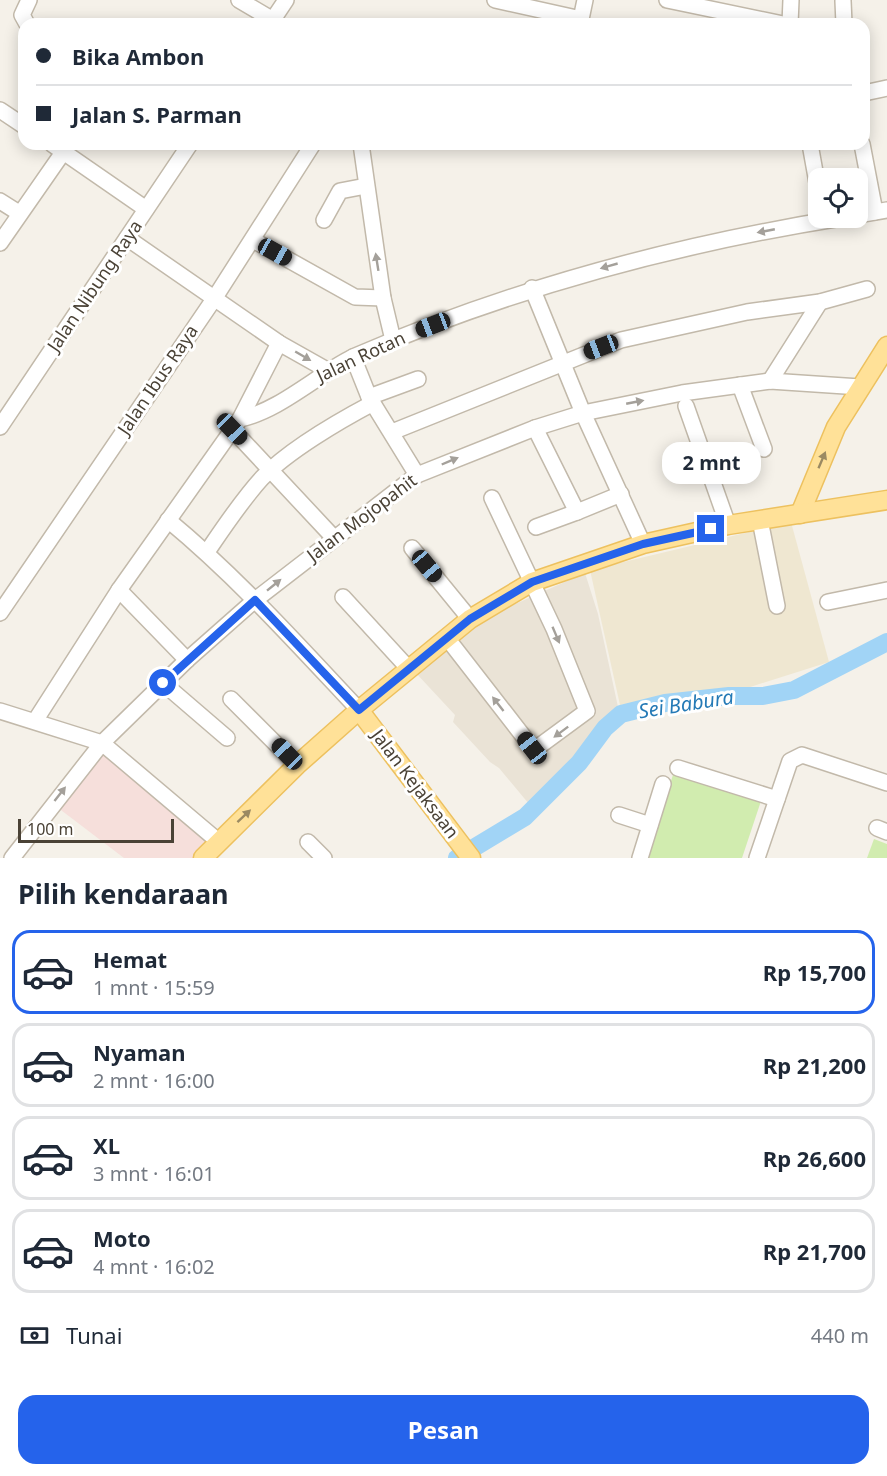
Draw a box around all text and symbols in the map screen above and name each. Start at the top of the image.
text: Bika Ambon [72,41,204,71]
text: Jalan S. Parman [72,99,242,129]
map controls [808,168,868,228]
button: locate [808,168,868,228]
street label: Jalan Nibung Raya [40,215,147,357]
one-way arrow [756,227,775,236]
car [255,235,295,269]
one-way arrow [373,253,382,272]
one-way arrow [600,262,618,272]
car [413,310,453,340]
street label: Jalan Ibus Raya [110,320,203,441]
street label: Jalan Rotan [310,325,409,388]
car [581,332,621,362]
one-way arrow [295,351,311,362]
one-way arrow [626,397,645,407]
car [213,410,251,448]
callout: 2 mnt [662,442,760,484]
text: 2 mnt [683,449,740,476]
one-way arrow [818,451,828,469]
one-way arrow [441,456,459,466]
street label: Jalan Mojopahit [300,468,422,568]
route end [697,515,724,542]
car [409,546,445,586]
one-way arrow [266,579,281,592]
one-way arrow [551,627,561,645]
route start [149,669,176,696]
water label: Sei Babura [636,683,735,724]
one-way arrow [492,696,504,711]
street label: Jalan Kejaksaan [366,722,465,843]
one-way arrow [553,725,568,737]
car [514,728,550,768]
car [268,735,306,773]
one-way arrow [54,787,66,802]
one-way arrow [237,810,251,824]
scale bar [18,816,174,844]
text: 100 m [27,818,74,840]
text: Pilih kendaraan [18,875,229,912]
text: Hemat [93,944,167,974]
icon: car [21,945,75,999]
text: Rp 15,700 [763,957,866,987]
text: 1 mnt · 15:59 [93,974,215,1001]
text: Nyaman [93,1037,186,1067]
icon: car [21,1038,75,1092]
text: Rp 21,200 [763,1050,866,1080]
text: 2 mnt · 16:00 [93,1067,215,1094]
text: XL [93,1130,120,1160]
icon: car [21,1131,75,1185]
text: Rp 26,600 [763,1143,866,1173]
text: 3 mnt · 16:01 [93,1160,215,1187]
text: Moto [93,1223,151,1253]
icon: car [21,1224,75,1278]
text: Rp 21,700 [763,1236,866,1266]
text: 4 mnt · 16:02 [93,1253,215,1280]
icon: cash [18,1319,51,1352]
text: Tunai [66,1320,122,1350]
text: 440 m [811,1322,869,1349]
button: Pesan [18,1395,869,1464]

